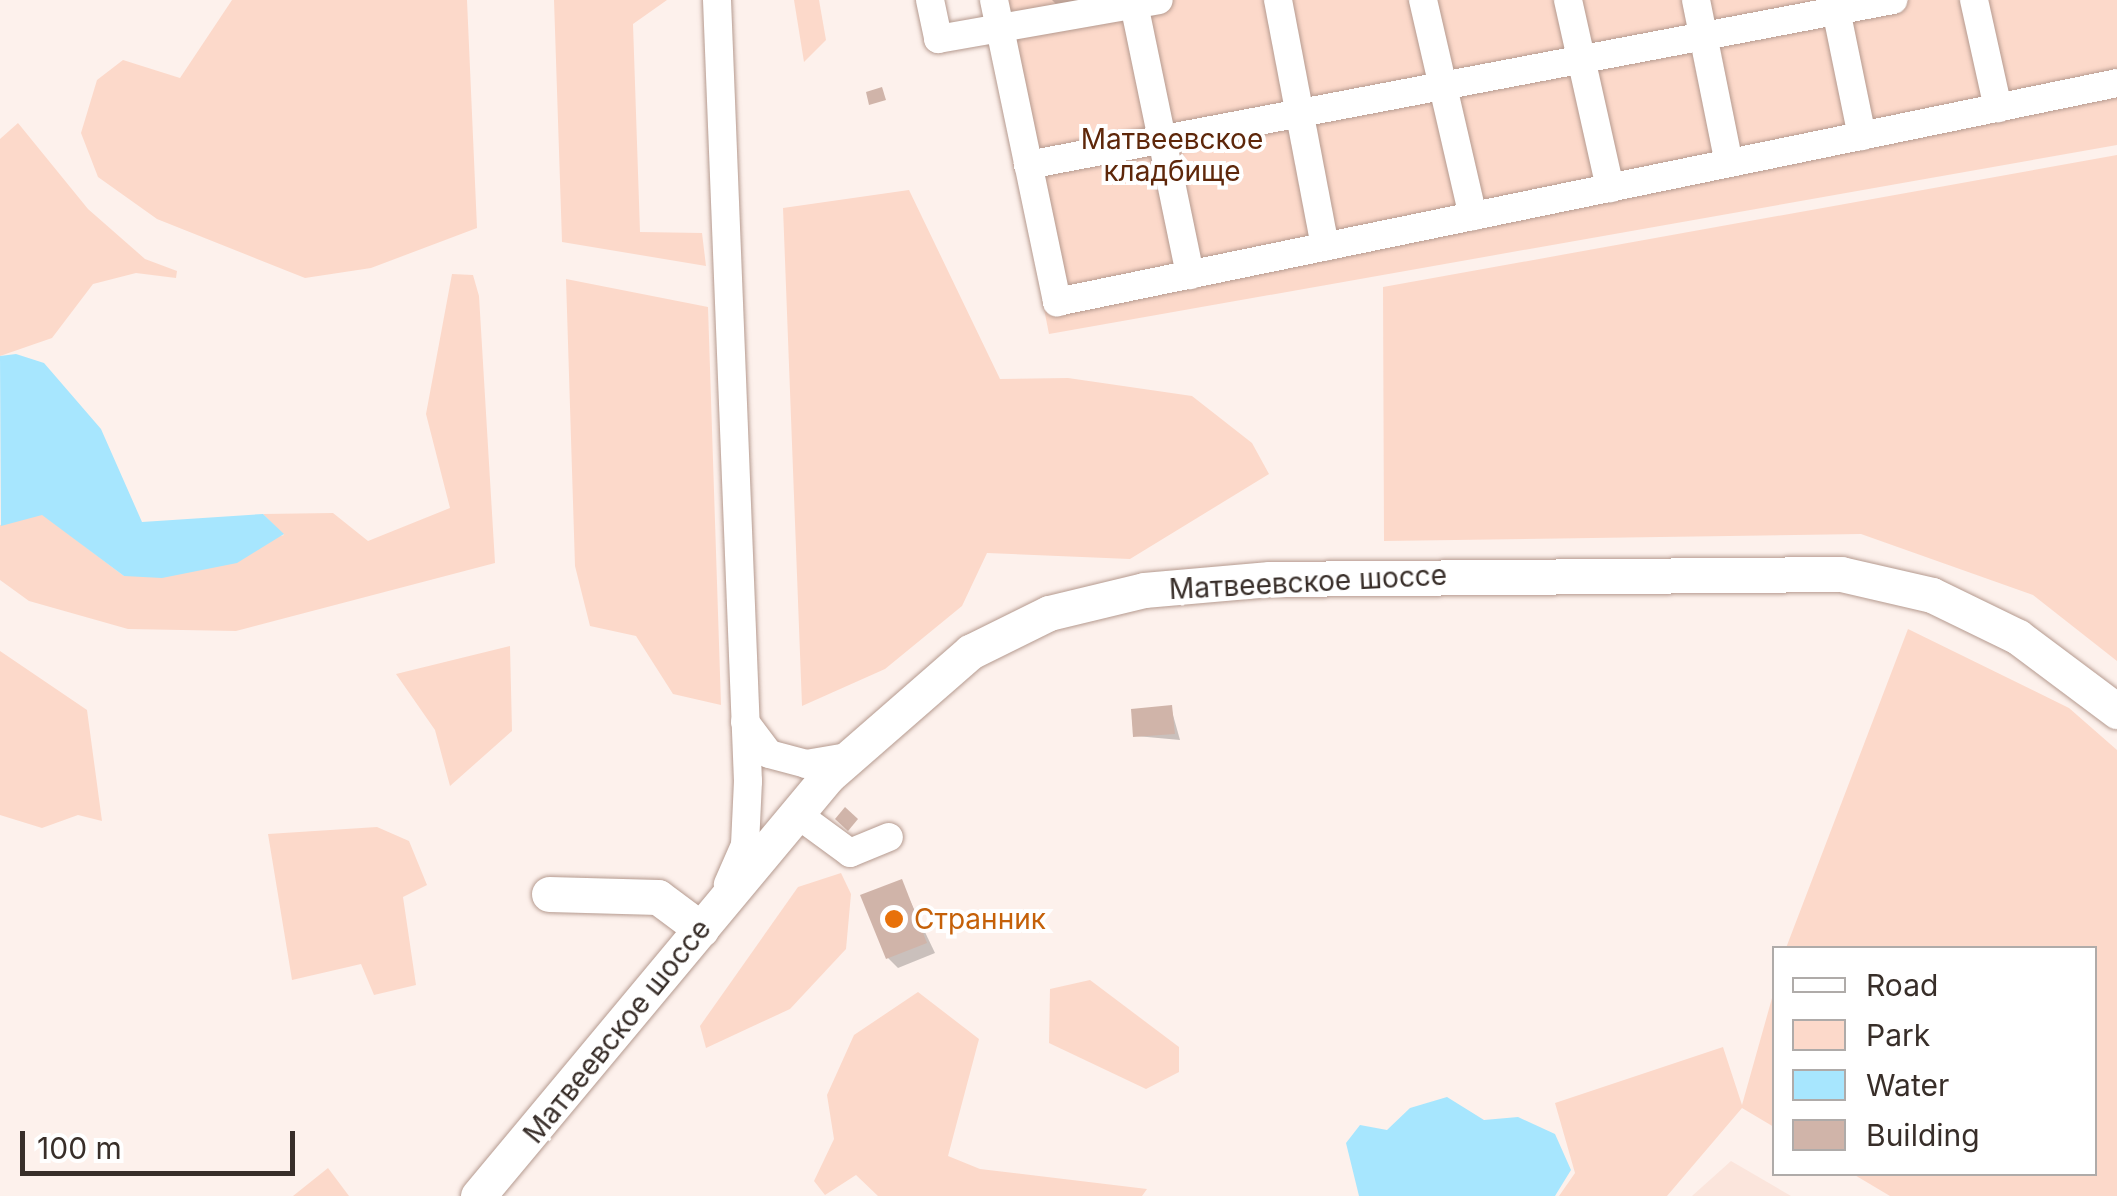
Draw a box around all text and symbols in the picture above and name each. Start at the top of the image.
park label: Матвеевское кладбище [1081,122,1263,188]
street label: Матвеевское шоссе [1168,558,1448,606]
place label: Странник [914,902,1046,936]
marker: Странник [883,908,905,930]
street label: Матвеевское шоссе [516,912,718,1150]
legend [1772,946,2097,1176]
text: Road [1866,967,1938,1003]
text: Park [1866,1017,1930,1053]
text: Water [1866,1067,1949,1103]
scale bar [25,1111,300,1173]
text: Building [1866,1117,1980,1153]
text: 100 m [37,1130,122,1166]

